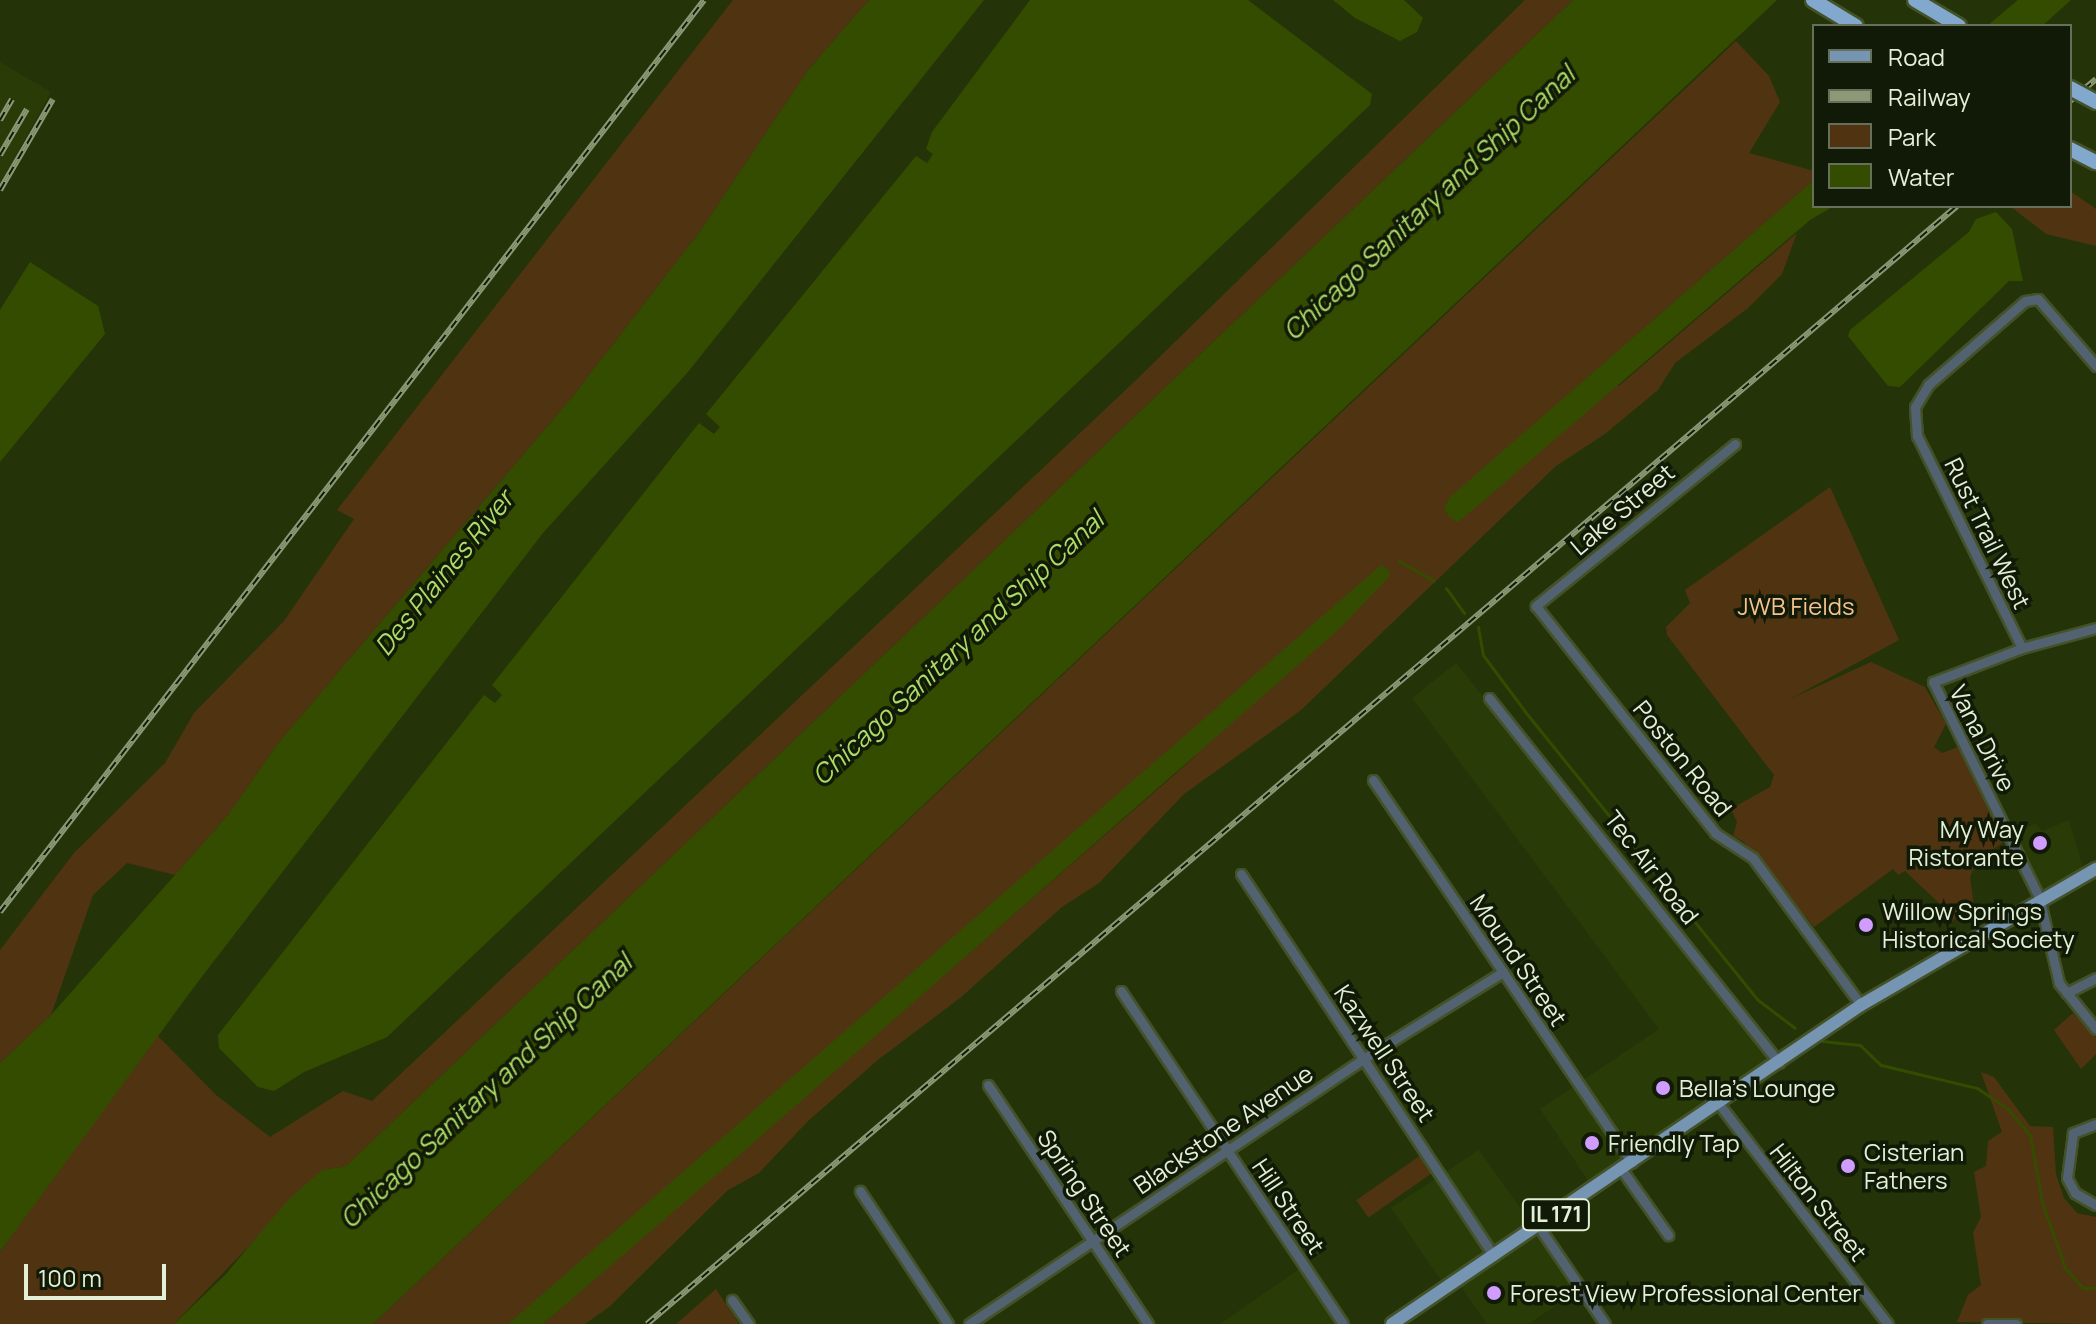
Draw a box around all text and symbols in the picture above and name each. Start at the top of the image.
legend [1812,24,2072,208]
text: Road [1888,40,1945,73]
water label: Chicago Sanitary and Ship Canal [1277,60,1581,346]
text: Railway [1888,80,1971,113]
text: Park [1888,120,1936,153]
text: Water [1888,160,1955,193]
street label: Rust Trail West [1939,453,2037,613]
street label: Lake Street [1564,457,1680,561]
water label: Des Plaines River [368,484,520,662]
water label: Chicago Sanitary and Ship Canal [806,505,1110,791]
park label: JWB Fields [1737,592,1855,620]
street label: Vana Drive [1944,680,2022,796]
street label: Poston Road [1628,694,1738,822]
street label: Tec Air Road [1599,805,1705,929]
place label: My Way Ristorante [1908,815,2024,871]
marker: My Way Ristorante [2031,834,2049,852]
street label: Mound Street [1464,889,1574,1031]
place label: Willow Springs Historical Society [1882,897,2075,953]
marker: Willow Springs Historical Society [1857,916,1875,934]
water label: Chicago Sanitary and Ship Canal [334,948,638,1234]
street label: Kazwell Street [1329,979,1441,1127]
street label: Blackstone Avenue [1128,1058,1318,1200]
place label: Bella's Lounge [1679,1074,1836,1102]
marker: Bella's Lounge [1654,1079,1672,1097]
street label: Spring Street [1032,1124,1138,1262]
place label: Friendly Tap [1608,1129,1740,1157]
marker: Friendly Tap [1583,1134,1601,1152]
street label: Hilton Street [1764,1138,1874,1266]
place label: Cisterian Fathers [1864,1138,1964,1194]
street label: Hill Street [1247,1153,1331,1259]
marker: Cisterian Fathers [1839,1157,1857,1175]
road number: IL 171 [1520,1197,1592,1233]
scale bar [28,1248,170,1298]
text: 100 m [38,1261,102,1294]
place label: Forest View Professional Center [1510,1279,1861,1307]
marker: Forest View Professional Center [1485,1284,1503,1302]

